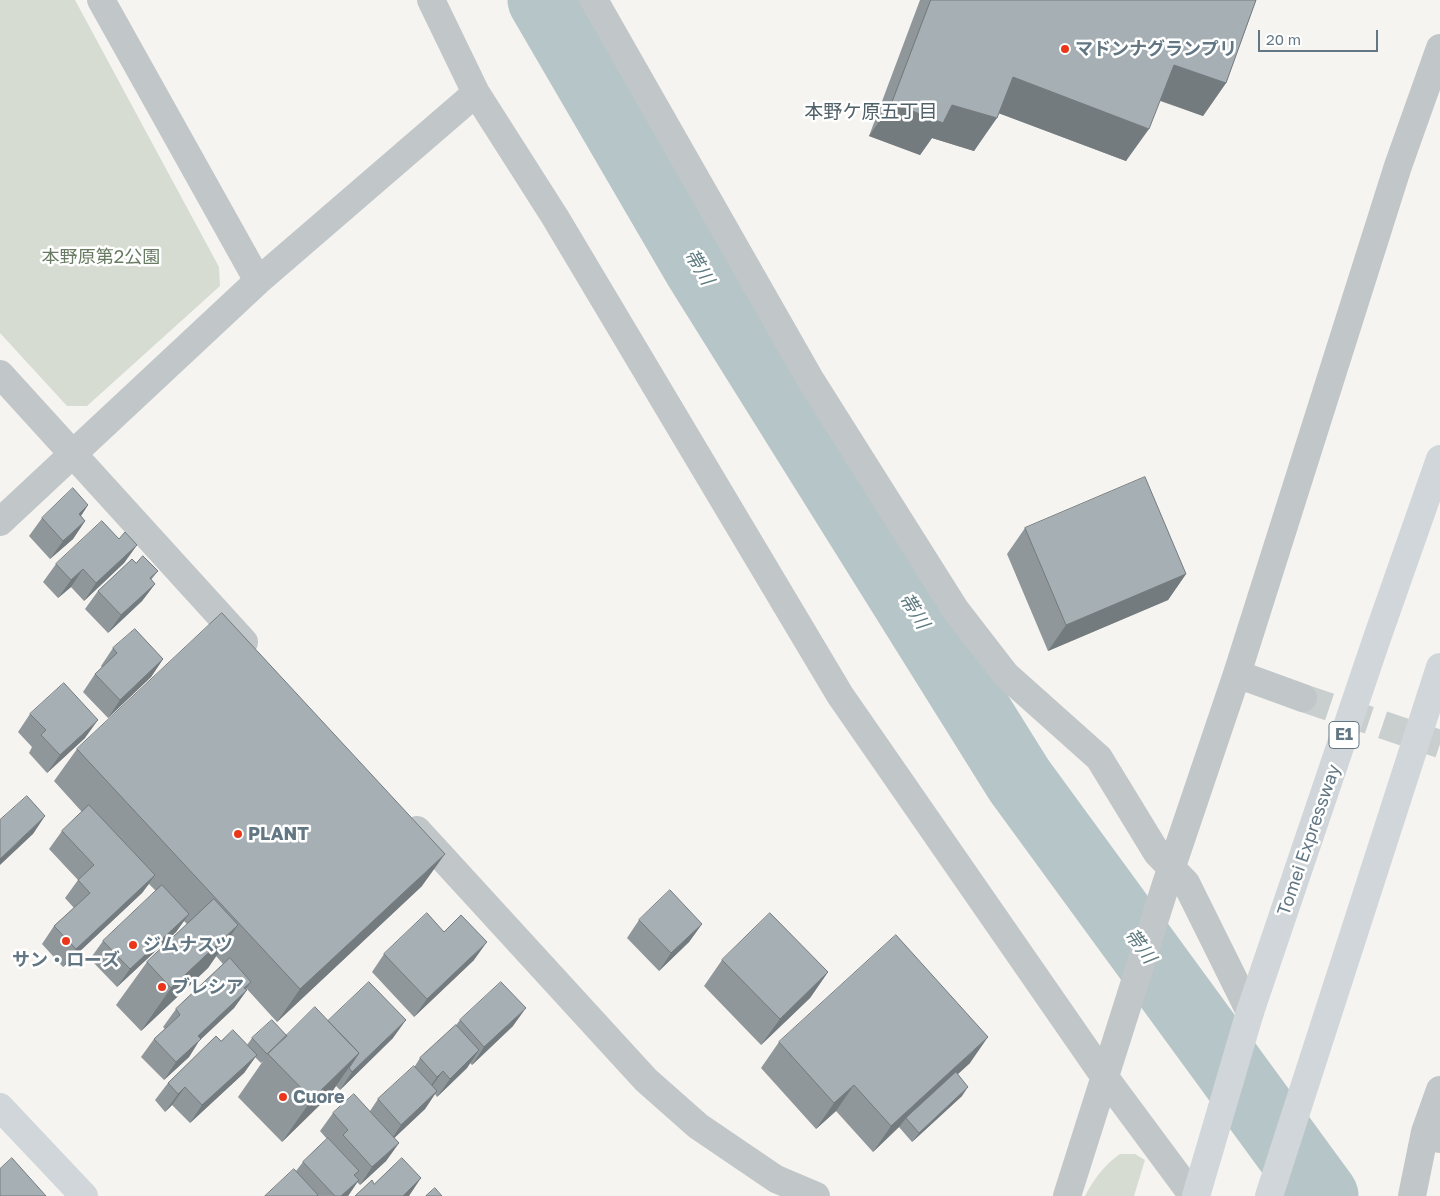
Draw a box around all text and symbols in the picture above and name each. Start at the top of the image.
scale bar [1260,20,1380,52]
text: 20 m [1266,30,1301,48]
place label: マドンナグランプリ [1075,38,1237,60]
marker: マドンナグランプリ [1059,43,1071,55]
district label: 本野ケ原五丁目 [805,101,937,123]
water label: 帯川 [679,245,719,289]
park label: 本野原第2公園 [42,246,160,268]
water label: 帯川 [894,589,934,633]
road number: E1 [1329,722,1359,748]
street label: Tomei Expressway [1273,762,1345,918]
place label: PLANT [248,823,309,845]
marker: PLANT [232,828,244,840]
water label: 帯川 [1120,924,1160,968]
place label: ジムナスツ [143,934,233,956]
marker: サン・ローズ [60,935,72,947]
marker: ジムナスツ [127,939,139,951]
place label: サン・ローズ [12,949,120,971]
place label: ブレシア [172,976,244,998]
marker: ブレシア [156,981,168,993]
place label: Cuore [293,1086,345,1108]
marker: Cuore [277,1091,289,1103]

